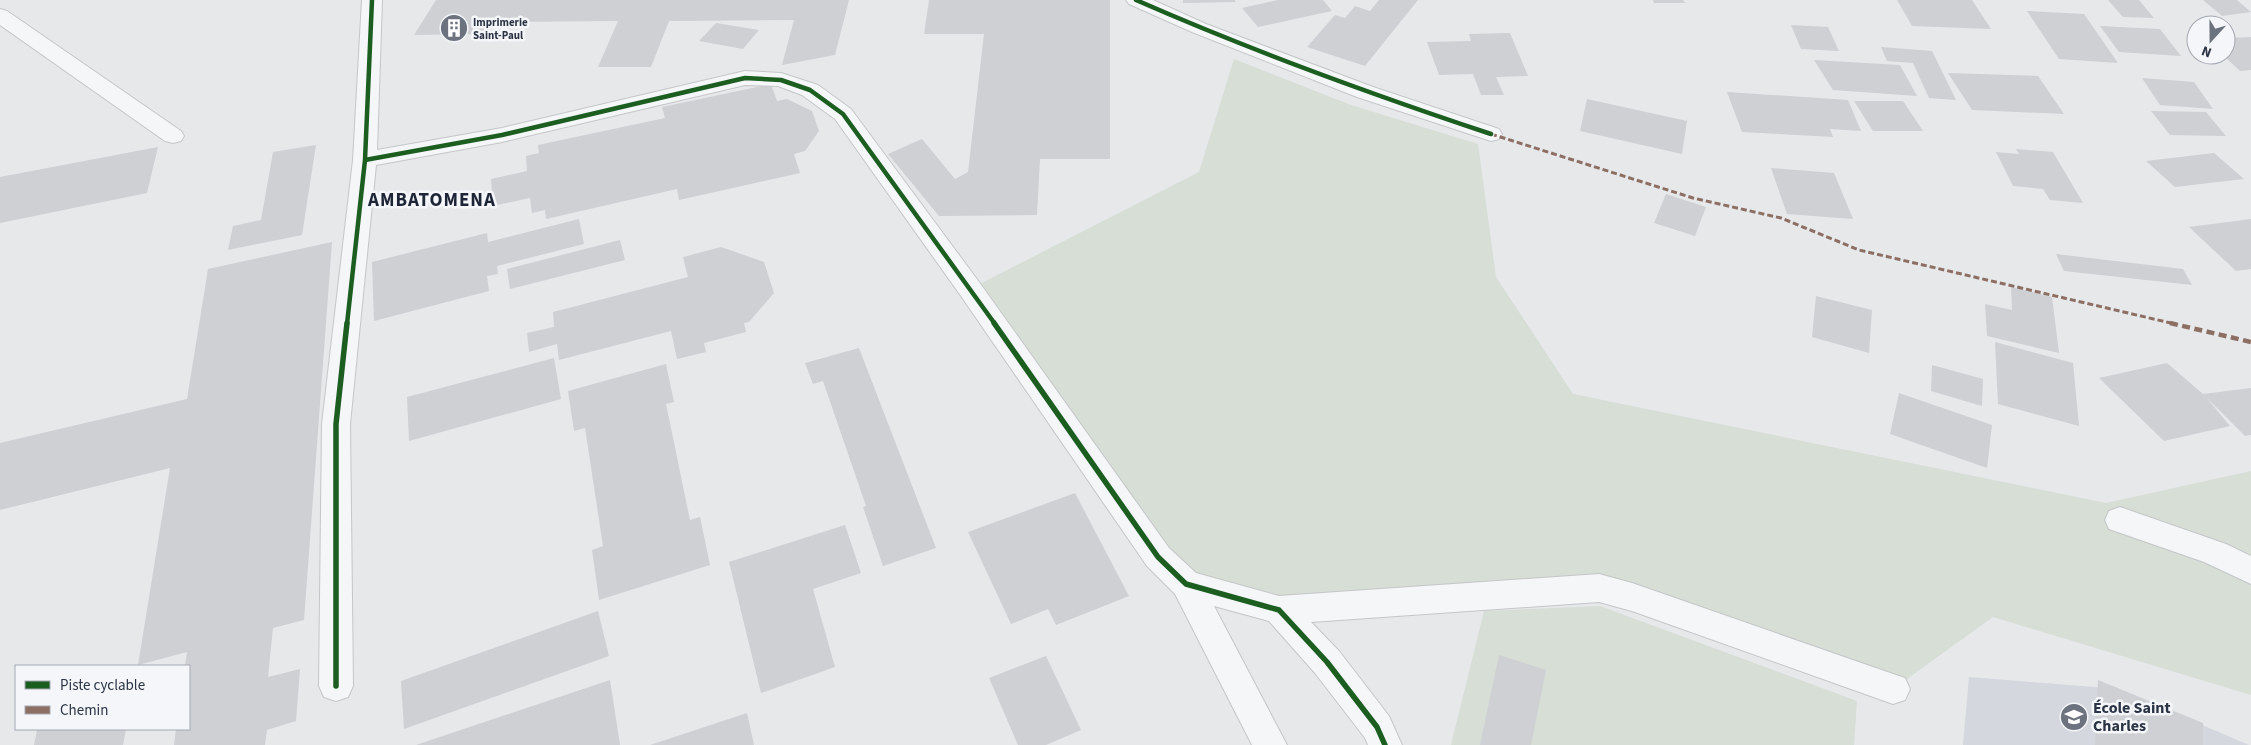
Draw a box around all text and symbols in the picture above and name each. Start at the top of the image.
building icon: Imprimerie Saint-Paul [439,13,469,43]
place label: Imprimerie Saint-Paul [473,15,528,43]
north arrow [2186,15,2236,65]
text: N [2199,40,2215,62]
district label: AMBATOMENA [367,187,496,214]
legend [15,665,190,730]
text: Piste cyclable [60,675,145,696]
place label: École Saint Charles [2093,697,2171,737]
text: Chemin [60,700,109,721]
school or university icon: École Saint Charles [2059,702,2089,732]

